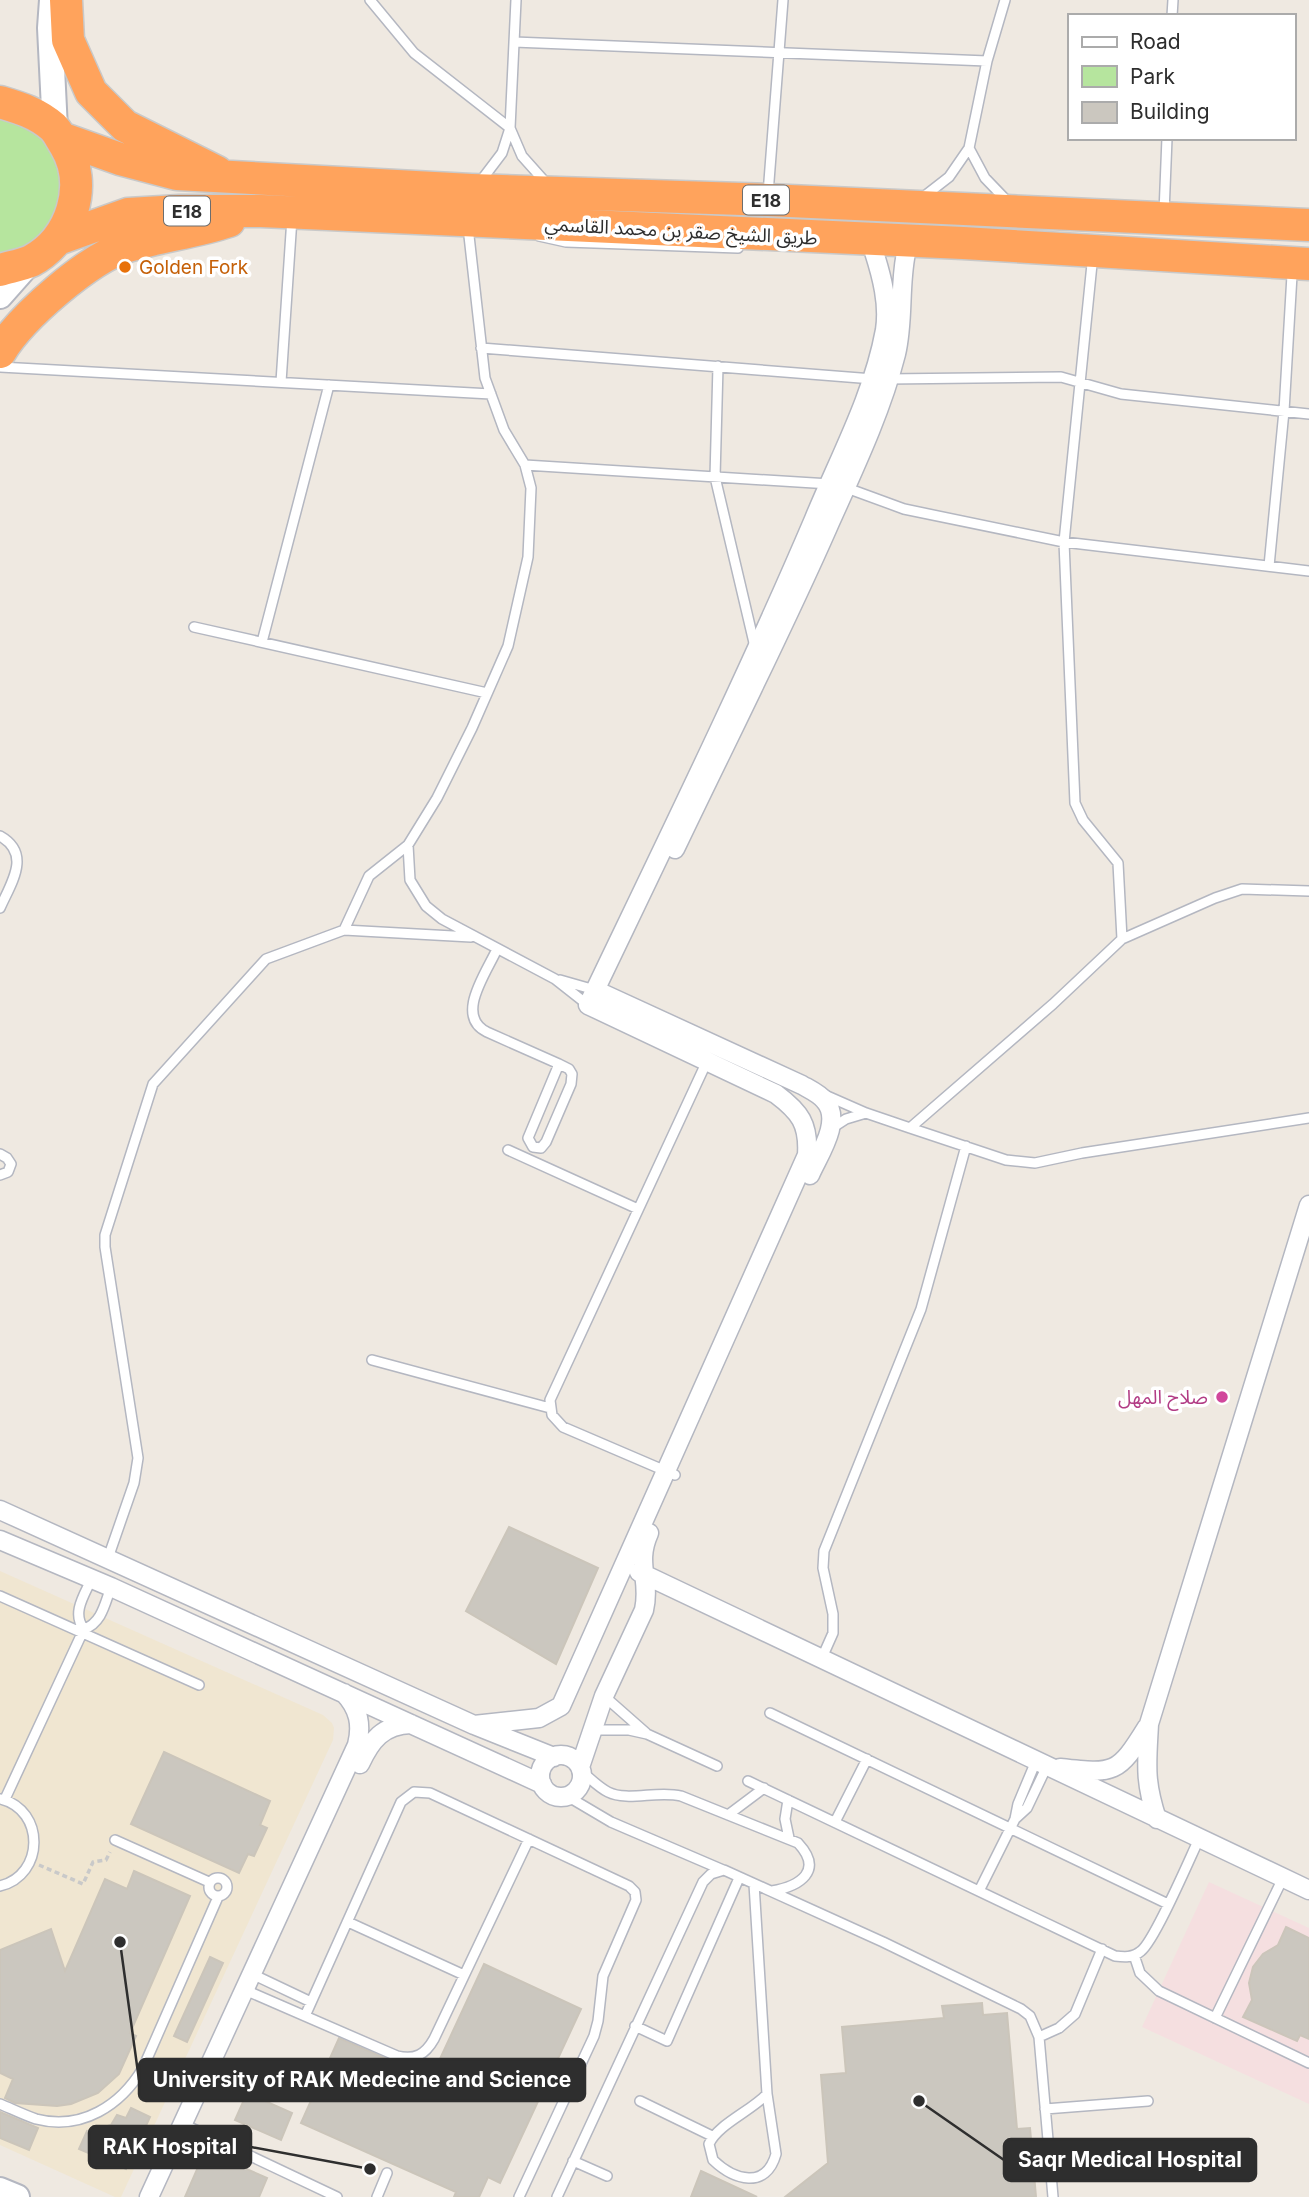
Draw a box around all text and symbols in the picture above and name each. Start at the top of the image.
legend [1068,14,1295,140]
text: Road [1130,29,1181,54]
text: Park [1130,64,1175,89]
text: Building [1130,99,1210,124]
road number: E18 [743,186,789,215]
road number: E18 [164,196,210,226]
street label: طريق الشيخ صقر بن محمد القاسمي [544,212,818,253]
place label: Golden Fork [139,256,249,279]
marker: Golden Fork [117,259,133,275]
place label: صلاح المهل [1118,1386,1208,1411]
marker: صلاح المهل [1214,1389,1230,1405]
callout: University of RAK Medecine and Science [139,2059,585,2101]
text: University of RAK Medecine and Science [153,2067,571,2092]
callout: RAK Hospital [89,2126,251,2168]
text: RAK Hospital [103,2134,237,2159]
callout: Saqr Medical Hospital [1004,2139,1256,2181]
text: Saqr Medical Hospital [1018,2147,1242,2172]

